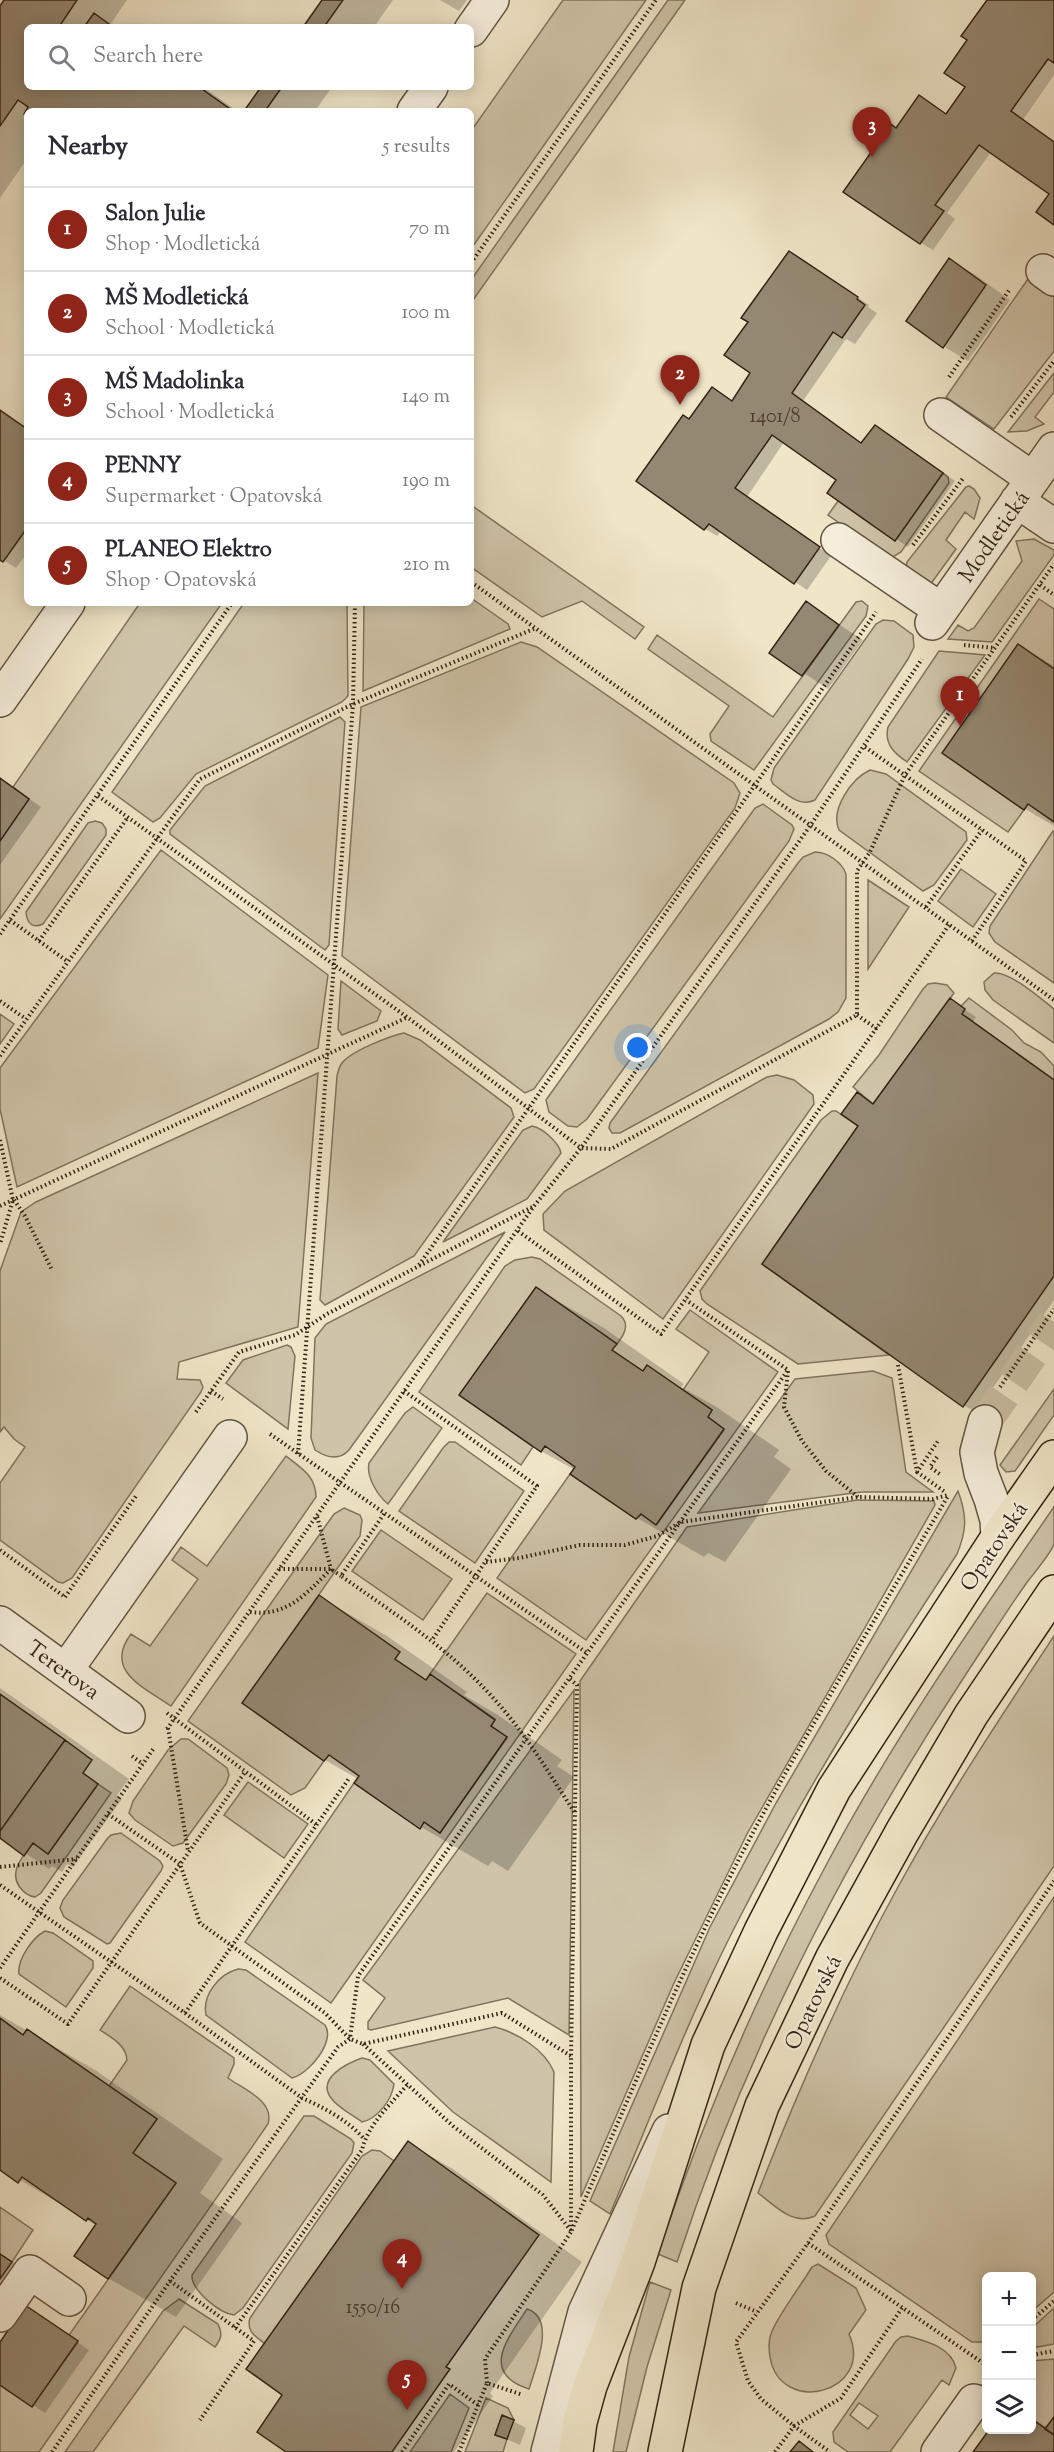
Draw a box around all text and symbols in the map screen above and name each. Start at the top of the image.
search box [24,24,474,90]
icon: search [45,41,78,74]
text: Search here [93,41,203,73]
pin: 3 [852,108,892,157]
text: Nearby [48,129,128,166]
text: 5 results [383,133,450,162]
text: Salon Julie [105,199,205,231]
text: 1 [64,215,71,244]
text: 70 m [409,215,450,244]
text: Shop · Modletická [105,231,260,260]
text: MŠ Modletická [105,283,249,315]
text: 2 [63,299,72,328]
text: 100 m [401,299,450,328]
text: School · Modletická [105,315,275,344]
pin: 2 [660,356,700,405]
text: MŠ Madolinka [105,367,244,399]
text: 3 [63,383,72,412]
text: 140 m [402,383,450,412]
text: School · Modletická [105,399,275,428]
house number: 1401/8 [749,403,801,432]
text: PENNY [105,451,181,483]
text: 4 [62,467,73,496]
text: 190 m [402,467,450,496]
text: Supermarket · Opatovská [105,483,322,512]
street label: Modletická [952,485,1039,590]
text: PLANEO Elektro [105,535,272,567]
text: 5 [64,551,71,580]
text: 210 m [403,551,450,580]
text: Shop · Opatovská [105,567,257,596]
pin: 1 [940,676,980,726]
your location [623,1033,652,1062]
street label: Opatovská [954,1496,1037,1599]
street label: Tererova [19,1634,105,1709]
street label: Opatovská [778,1950,851,2056]
pin: 4 [382,2240,422,2289]
map controls [982,2272,1036,2434]
button: + [982,2272,1036,2326]
house number: 1550/16 [346,2294,400,2323]
button: − [982,2326,1036,2380]
pin: 5 [388,2360,426,2410]
button: layers [982,2380,1036,2434]

